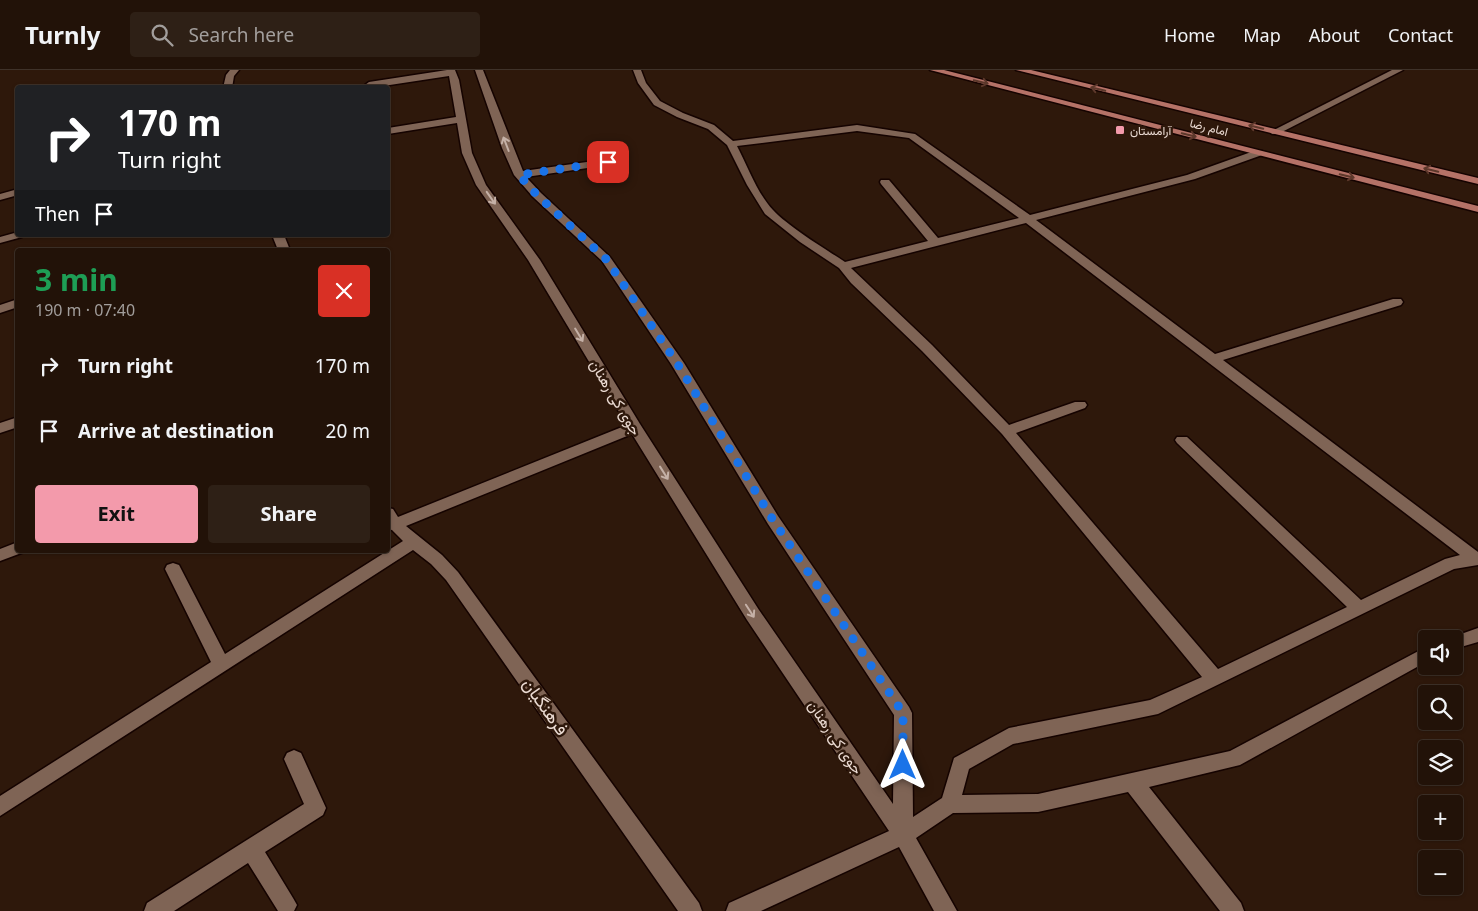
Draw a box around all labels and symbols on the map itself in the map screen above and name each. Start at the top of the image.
one-way arrow [972,78,988,87]
one-way arrow [1090,84,1106,93]
street label: امام رضا [1188,114,1230,140]
place label: آرامستان [1130,122,1172,139]
one-way arrow [1248,122,1264,131]
marker: آرامستان [1114,124,1126,136]
one-way arrow [1181,131,1197,140]
one-way arrow [501,137,510,153]
pin [587,141,629,183]
one-way arrow [1423,165,1439,174]
one-way arrow [1338,171,1354,181]
one-way arrow [486,191,496,205]
one-way arrow [574,327,584,341]
street label: جوی کی رهنان [585,355,646,439]
one-way arrow [658,466,669,480]
one-way arrow [746,603,756,617]
street label: فرهنگیان [518,673,574,739]
street label: جوی کی رهنان [803,696,868,778]
position arrow [876,738,928,790]

